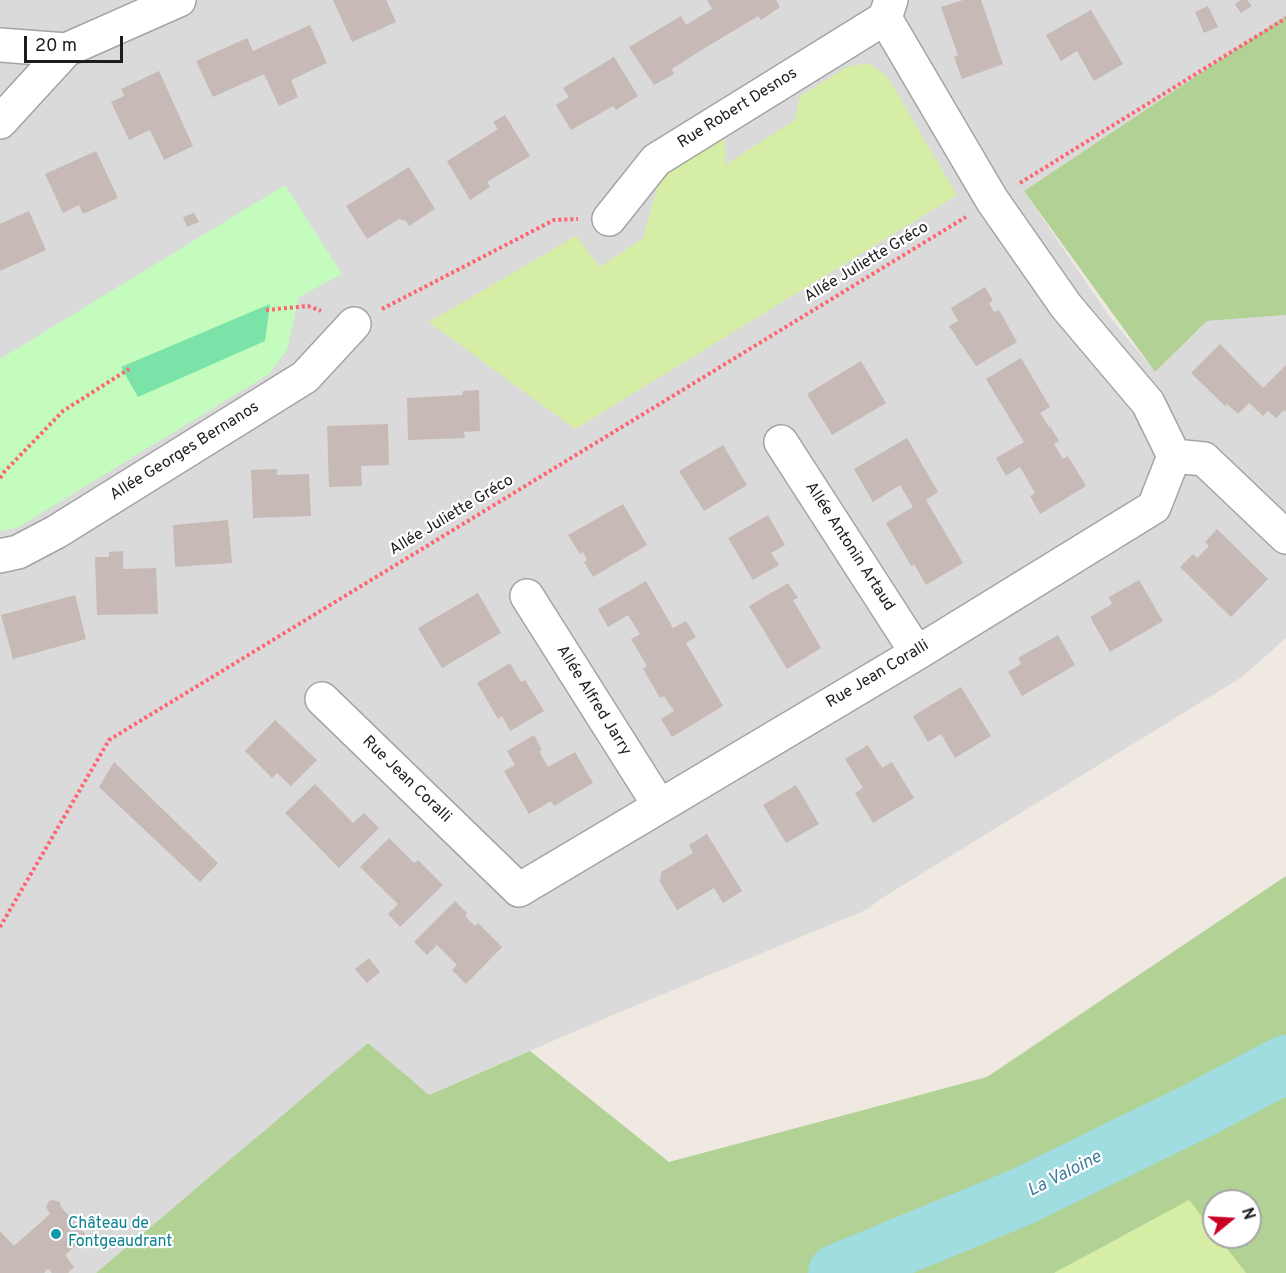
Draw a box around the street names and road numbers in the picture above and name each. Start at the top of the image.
street label: Rue Robert Desnos [675,64,801,154]
street label: Allée Juliette Gréco [802,218,932,308]
street label: Allée Georges Bernanos [107,398,263,506]
street label: Allée Juliette Gréco [387,471,517,561]
street label: Allée Antonin Artaud [800,479,898,615]
street label: Rue Jean Coralli [823,637,933,713]
street label: Allée Alfred Jarry [551,642,635,760]
street label: Rue Jean Coralli [357,733,455,827]

